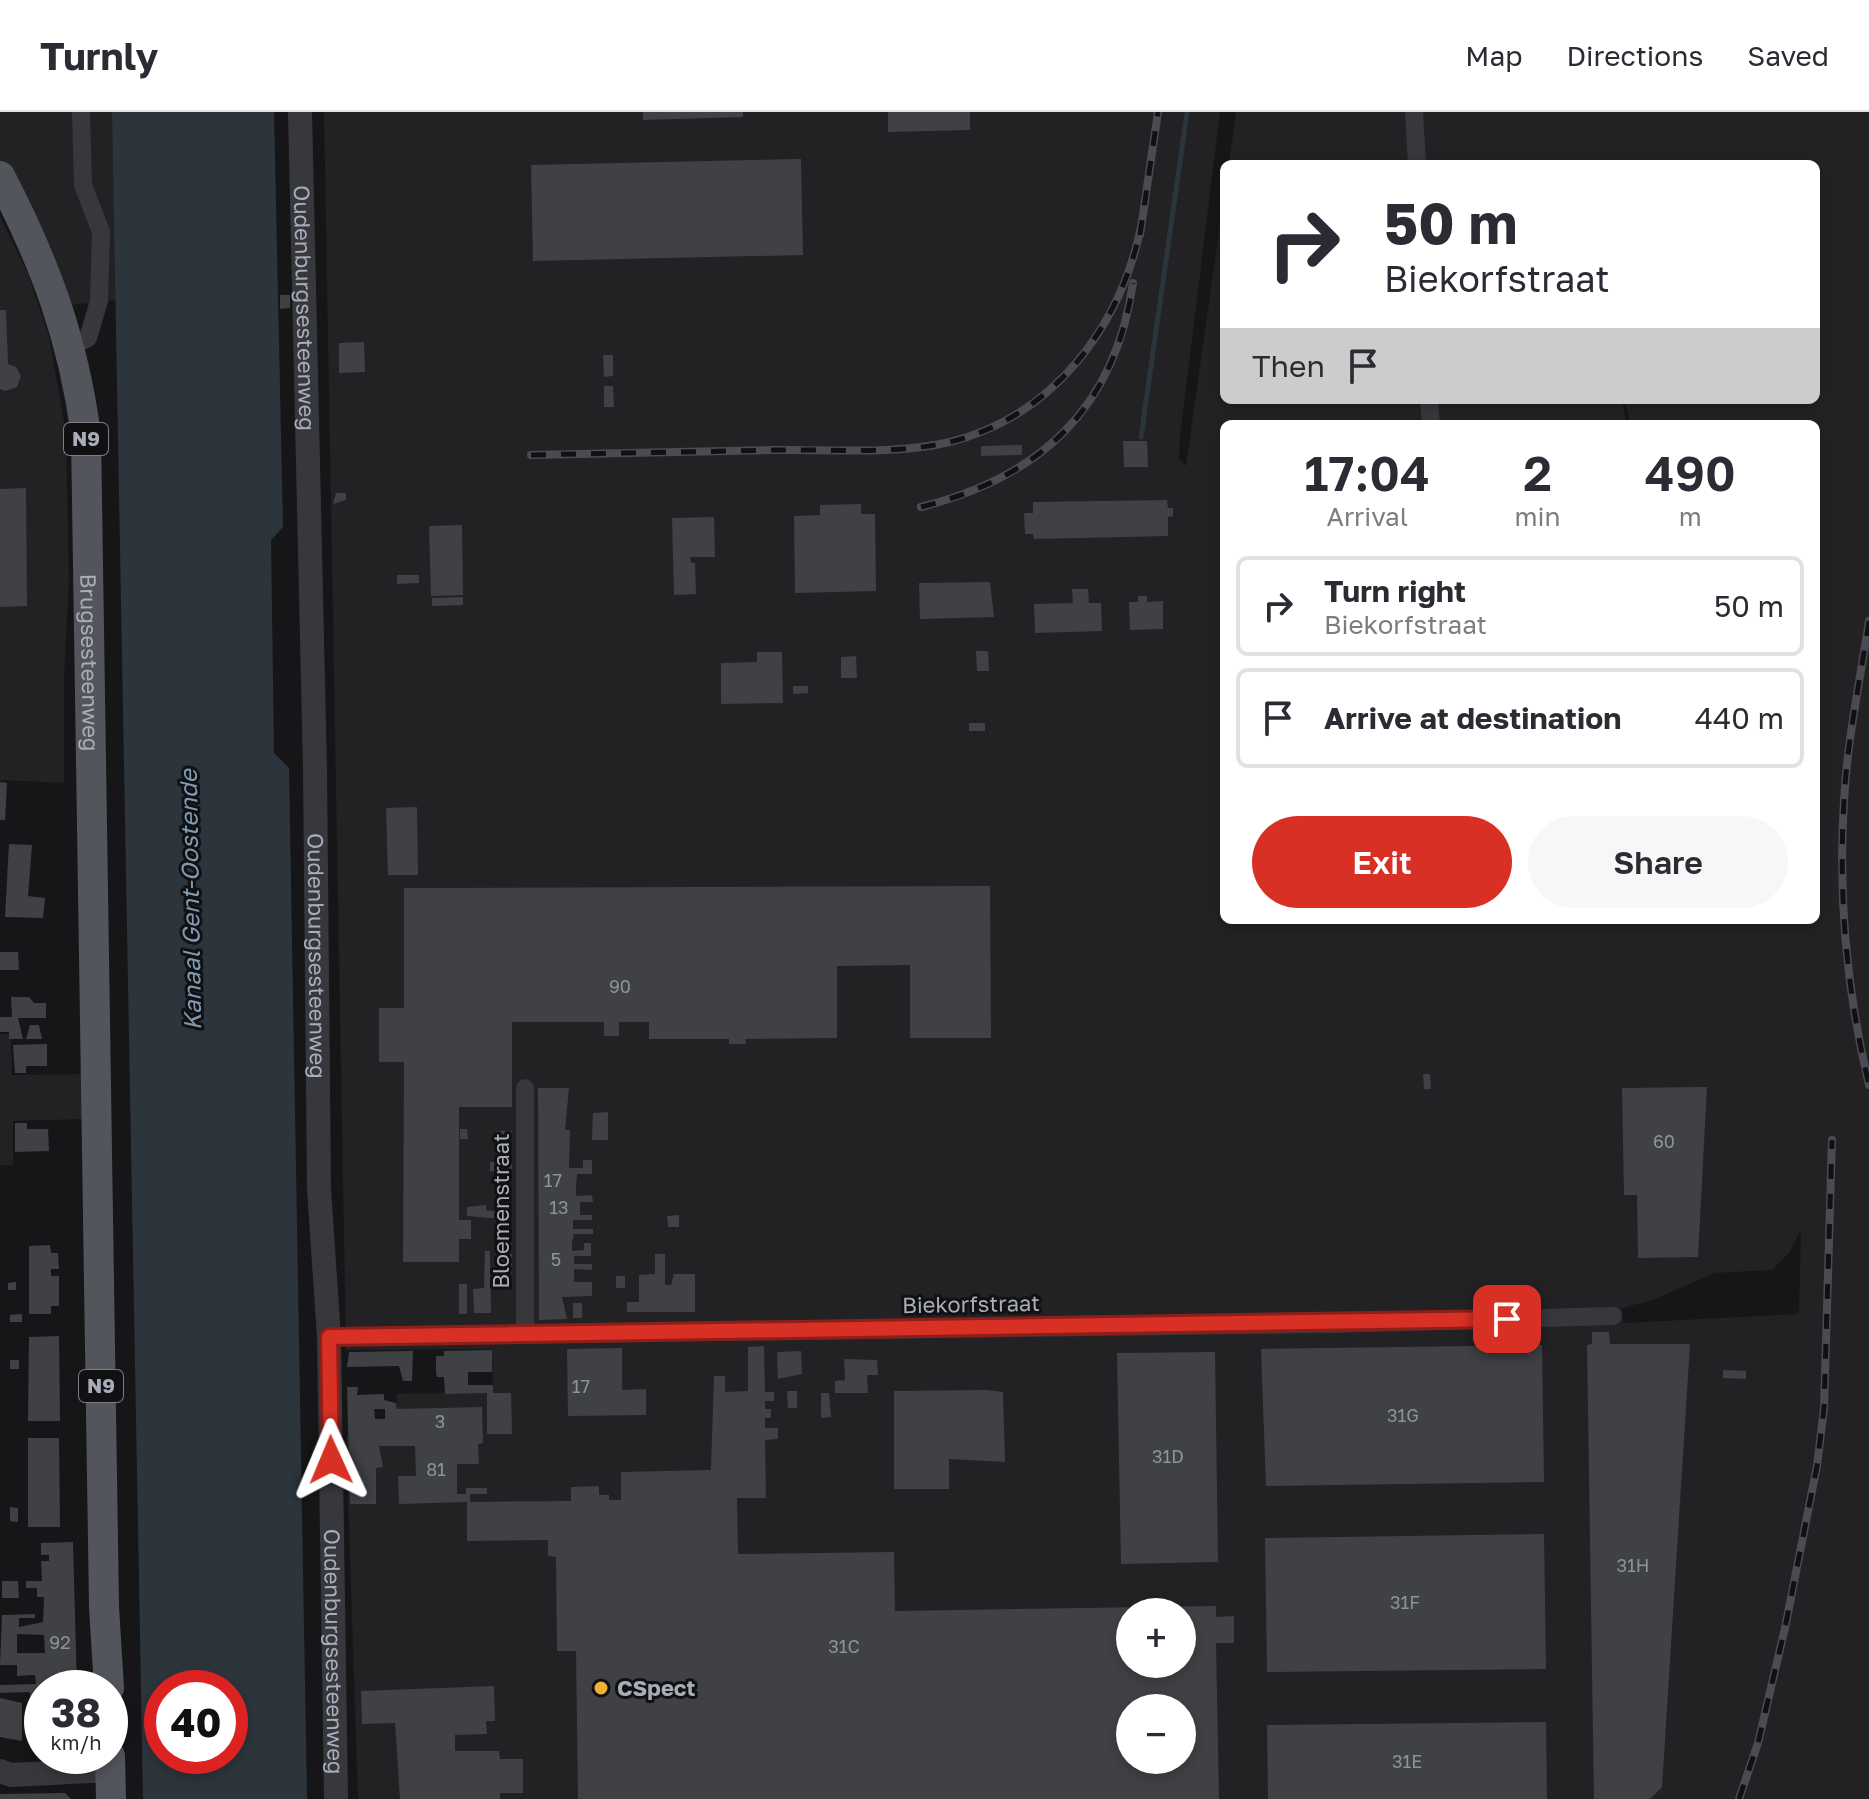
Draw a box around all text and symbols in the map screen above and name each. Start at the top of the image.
text: Turnly [40,33,158,78]
text: Map [1465,39,1522,72]
text: Directions [1566,39,1703,72]
text: Saved [1747,39,1829,72]
street label: Oudenburgsesteenweg [289,185,321,431]
text: 50 m [1384,189,1518,256]
icon: right [1252,192,1356,296]
text: Biekorfstraat [1384,257,1610,300]
icon: arrive [1341,344,1385,388]
text: Then [1252,348,1325,384]
road number: N9 [64,423,108,455]
text: 17:04 [1304,444,1430,502]
text: 2 [1523,444,1552,502]
text: 490 [1645,444,1736,502]
text: Arrival [1327,501,1408,532]
text: min [1515,501,1561,532]
text: m [1679,501,1702,532]
street label: Brugsesteenweg [75,573,105,752]
text: Turn right [1324,573,1466,609]
icon: right [1256,584,1300,628]
text: 50 m [1714,588,1784,624]
text: Biekorfstraat [1324,609,1487,640]
icon: arrive [1256,696,1300,740]
text: Arrive at destination [1324,700,1621,736]
text: 440 m [1695,700,1784,736]
water label: Kanaal Gent-Oostende [173,767,206,1031]
button: Exit [1252,816,1512,908]
button: Share [1528,816,1788,908]
street label: Oudenburgsesteenweg [303,833,332,1079]
house number: 90 [609,975,631,997]
house number: 60 [1653,1130,1675,1152]
street label: Bloemenstraat [487,1133,514,1289]
house number: 17 [544,1169,562,1191]
house number: 13 [549,1196,569,1218]
house number: 5 [551,1248,561,1270]
pin [1473,1285,1541,1353]
street label: Biekorfstraat [902,1289,1040,1318]
icon: arrive [1485,1297,1529,1341]
road number: N9 [79,1370,123,1402]
house number: 17 [572,1375,590,1397]
house number: 31G [1387,1404,1419,1426]
house number: 3 [435,1410,445,1432]
position arrow [289,1418,373,1502]
house number: 31D [1152,1445,1184,1467]
house number: 81 [426,1458,446,1480]
street label: Oudenburgsesteenweg [319,1528,350,1775]
house number: 31H [1617,1554,1649,1576]
house number: 31F [1390,1591,1420,1613]
map controls [1116,1598,1196,1774]
button: + [1116,1598,1196,1678]
house number: 92 [49,1631,71,1653]
house number: 31C [828,1635,860,1657]
speed limit sign: 40 [144,1670,248,1774]
place label: CSpect [617,1674,696,1701]
marker: CSpect [592,1679,610,1697]
text: 38 [51,1688,101,1736]
button: − [1116,1694,1196,1774]
text: km/h [51,1730,101,1754]
house number: 31E [1392,1750,1422,1772]

